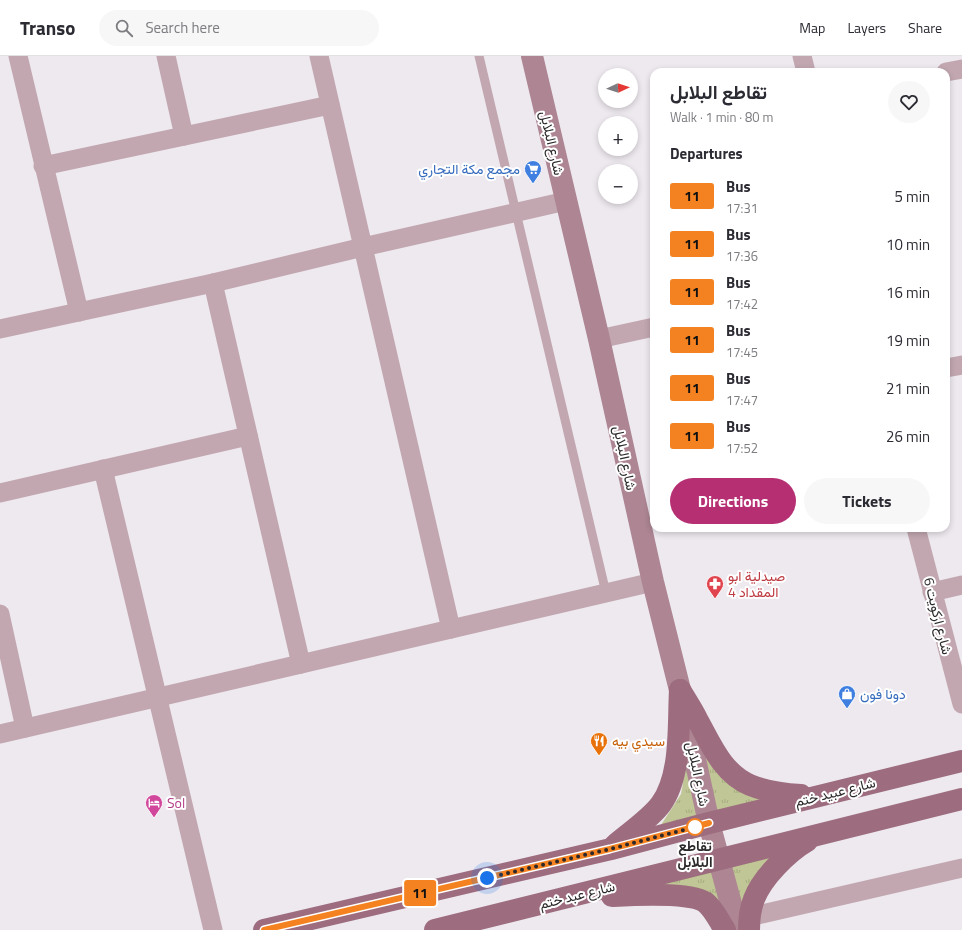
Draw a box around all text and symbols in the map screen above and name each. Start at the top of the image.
search box [99,10,379,46]
text: Transo [20,13,75,42]
text: Search here [145,16,220,39]
icon: search [113,17,135,39]
text: Map [799,17,825,38]
text: Layers [847,17,886,38]
text: Share [908,17,942,38]
north arrow [598,68,638,108]
map controls [598,68,638,204]
text: تقاطع البلابل [670,77,767,106]
button: heart [888,81,930,123]
text: Walk · 1 min · 80 m [670,107,773,127]
street label: شارع البلابل [534,109,570,177]
button: + [598,116,638,156]
text: Departures [670,142,743,165]
place label: مجمع مكة التجاري [418,158,520,181]
supermarket icon: مجمع مكة التجاري [523,159,543,184]
button: − [598,164,638,204]
text: Bus [726,175,751,198]
text: 11 [684,185,700,206]
text: 5 min [894,185,930,208]
text: 17:31 [726,198,758,218]
text: Bus [726,223,751,246]
text: 11 [684,233,700,254]
text: 10 min [886,233,930,256]
text: 17:36 [726,246,758,266]
text: Bus [726,271,751,294]
text: 11 [684,281,700,302]
text: 16 min [886,281,930,304]
text: 17:42 [726,294,758,314]
text: Bus [726,319,751,342]
text: 11 [684,329,700,350]
text: 19 min [886,329,930,352]
text: 17:45 [726,342,758,362]
text: Bus [726,367,751,390]
text: 11 [684,377,700,398]
text: 21 min [886,377,930,400]
text: 17:47 [726,390,758,410]
text: Bus [726,415,751,438]
street label: شارع البلابل [607,424,643,492]
text: 11 [684,425,700,446]
text: 26 min [886,425,930,448]
text: 17:52 [726,438,758,458]
button: Directions [670,478,796,524]
button: Tickets [804,478,930,524]
place label: صيدلية ابو المقداد 4 [728,565,786,602]
pharmacy icon: صيدلية ابو المقداد 4 [705,574,725,599]
street label: شارع اركويت 6 [918,575,958,657]
place label: دونا فون [860,683,906,704]
shop icon: دونا فون [837,684,857,709]
place label: سيدي بيه [612,730,665,753]
restaurant icon: سيدي بيه [589,731,609,756]
street label: شارع البلابل [680,740,716,808]
street label: شارع عبيد ختم [792,771,878,813]
place label: Sol [167,792,185,813]
hotel icon: Sol [144,793,164,818]
marker: تقاطع البلابل [686,818,704,836]
place label: تقاطع البلابل [677,835,713,872]
your location [477,868,497,888]
street label: شارع عبد ختم [537,875,617,915]
line badge: 11 [402,880,438,906]
text: 11 [412,882,428,903]

